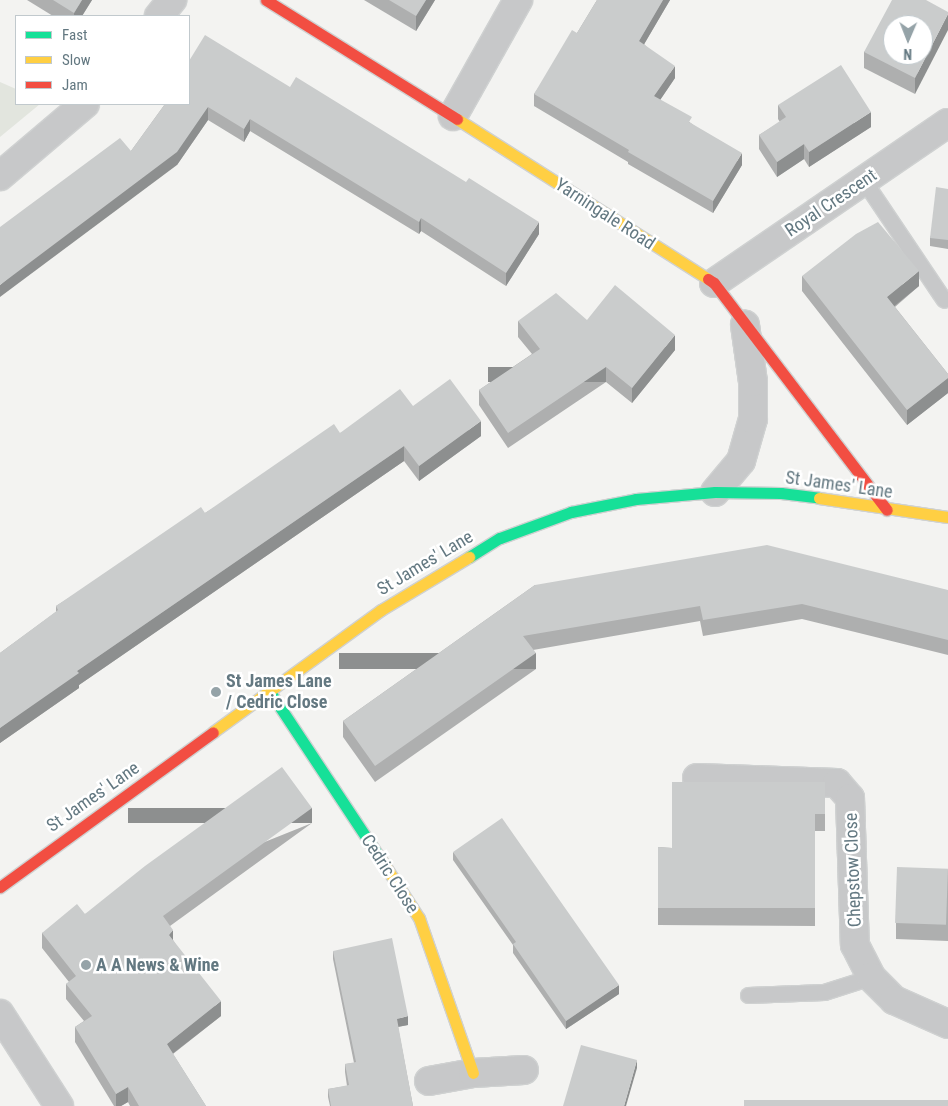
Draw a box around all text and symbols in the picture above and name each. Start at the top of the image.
legend [15,15,190,105]
north arrow [883,15,933,65]
text: Fast [62,26,87,44]
text: N [903,46,912,62]
text: Slow [62,51,91,69]
text: Jam [62,76,88,94]
street label: Royal Crescent [781,165,881,241]
street label: Yarningale Road [551,174,659,254]
street label: St James' Lane [784,467,894,503]
street label: St James' Lane [373,526,477,600]
place label: St James Lane / Cedric Close [226,671,332,714]
marker: St James Lane / Cedric Close [210,686,222,698]
street label: St James' Lane [43,757,143,837]
street label: Chepstow Close [840,812,866,928]
street label: Cedric Close [357,831,423,917]
place label: A A News & Wine [96,954,219,976]
marker: A A News & Wine [80,959,92,971]

